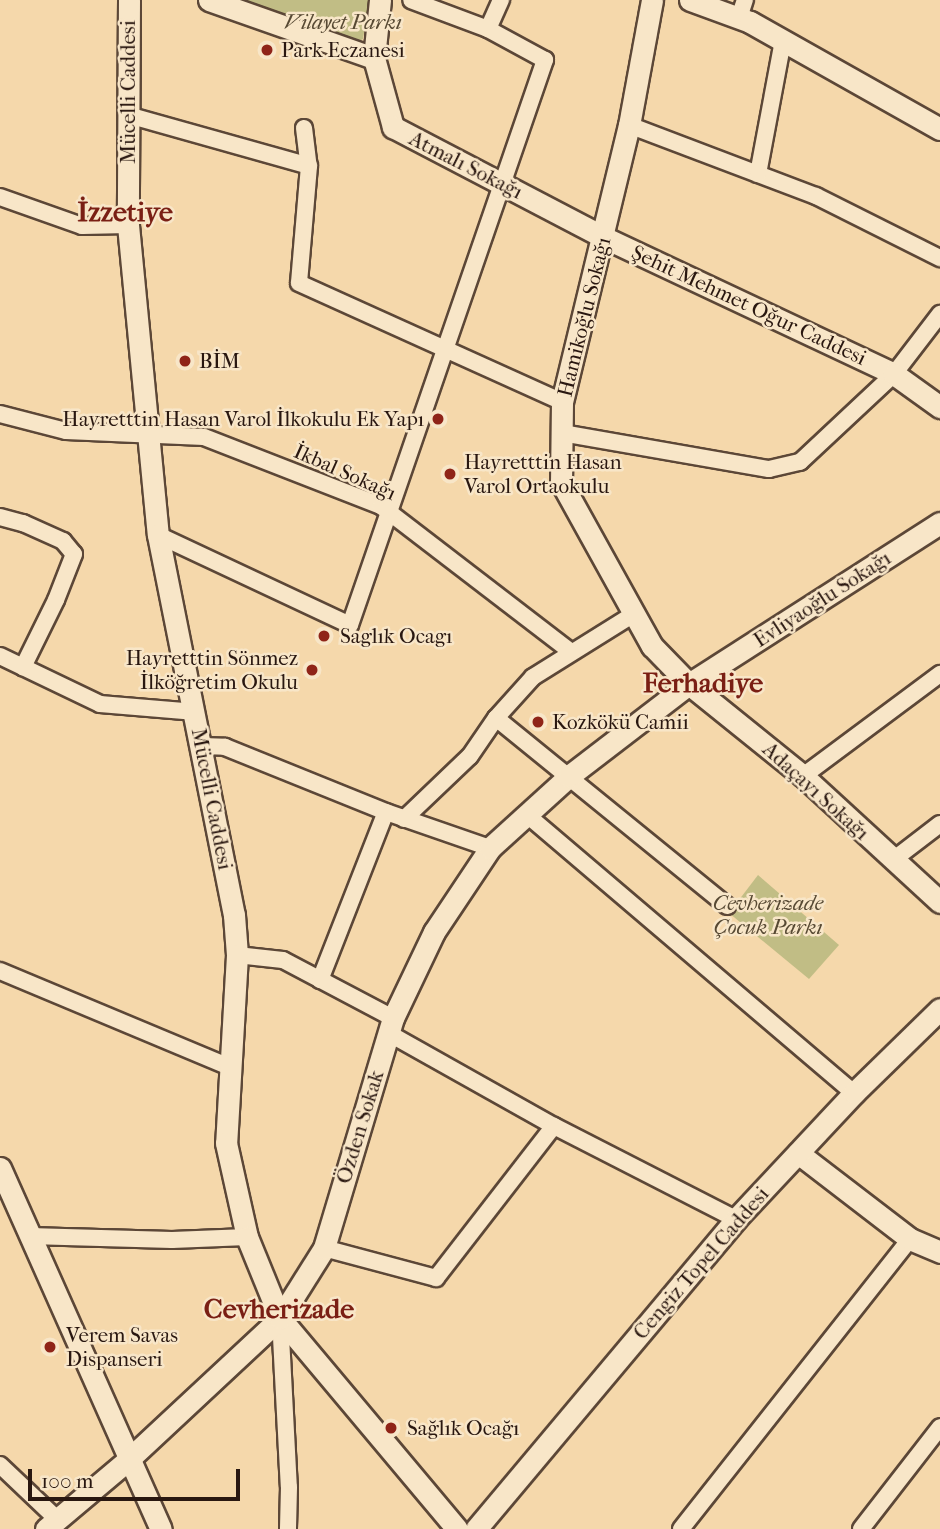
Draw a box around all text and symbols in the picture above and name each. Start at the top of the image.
park label: Vilayet Parkı [284,9,402,35]
street label: Mücelli Caddesi [115,20,141,164]
place label: Park Eczanesi [281,37,405,63]
marker: Park Eczanesi [259,42,275,58]
street label: Atmalı Sokağı [405,126,527,204]
district label: İzzetiye [77,195,173,229]
street label: Hamikoğlu Sokağı [552,235,616,399]
street label: Şehit Mehmet Oğur Caddesi [628,239,870,371]
place label: BİM [199,348,240,374]
marker: BİM [177,353,193,369]
place label: Hayretttin Hasan Varol İlkokulu Ek Yapı [62,406,424,432]
marker: Hayretttin Hasan Varol İlkokulu Ek Yapı [430,411,446,427]
street label: İkbal Sokağı [290,438,400,506]
place label: Hayretttin Hasan Varol Ortaokulu [464,449,622,499]
marker: Hayretttin Hasan Varol Ortaokulu [442,466,458,482]
street label: Evliyaoğlu Sokağı [749,545,895,653]
place label: Saglık Ocagı [340,623,452,649]
marker: Saglık Ocagı [314,626,334,646]
place label: Hayretttin Sönmez İlköğretim Okulu [126,645,298,695]
marker: Hayretttin Sönmez İlköğretim Okulu [304,662,320,678]
district label: Ferhadiye [643,666,763,700]
place label: Kozkökü Camii [552,709,689,735]
marker: Kozkökü Camii [530,714,546,730]
street label: Mücelli Caddesi [186,726,238,872]
street label: Adaçayı Sokağı [758,737,874,845]
park label: Cevherizade Çocuk Parkı [713,890,823,940]
street label: Özden Sokak [331,1067,389,1187]
street label: Cengiz Topel Caddesi [628,1182,774,1344]
district label: Cevherizade [204,1292,354,1326]
place label: Verem Savas Dispanseri [66,1322,178,1372]
marker: Verem Savas Dispanseri [40,1337,60,1357]
place label: Sağlık Ocağı [407,1415,519,1441]
marker: Sağlık Ocağı [381,1418,401,1438]
scale bar [32,1456,243,1500]
text: 100 m [41,1469,94,1493]

